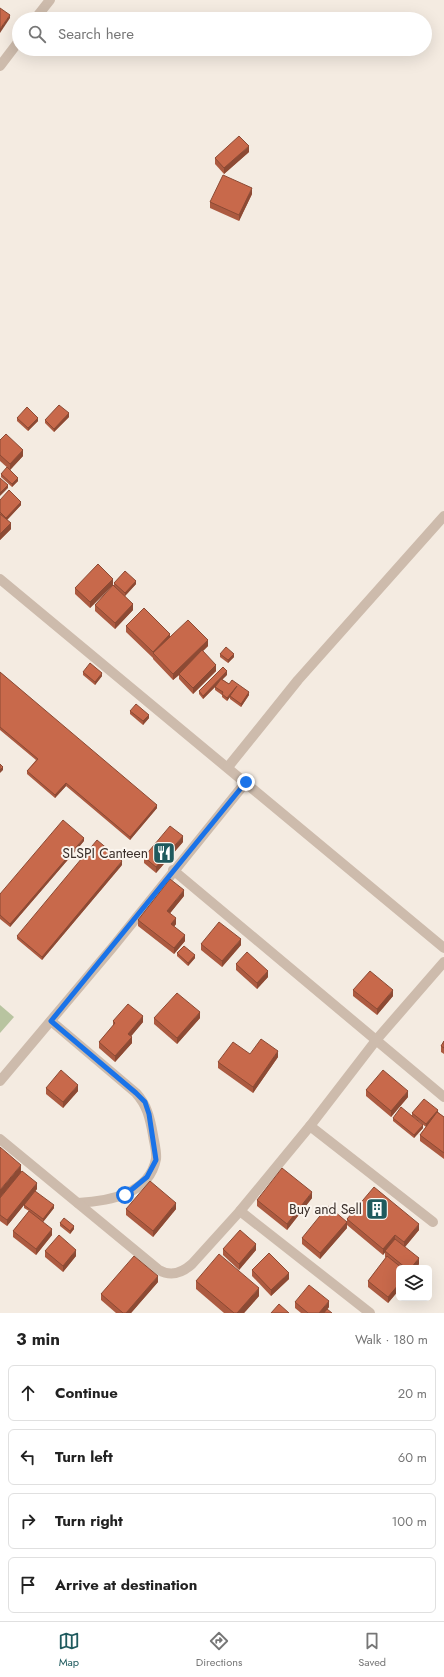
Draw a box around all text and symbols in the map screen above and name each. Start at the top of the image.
search box [12,12,432,56]
icon: search [26,23,48,45]
text: Search here [58,23,134,45]
route end [237,773,255,791]
restaurant icon: SLSPI Canteen [151,840,177,866]
place label: SLSPI Canteen [62,843,148,863]
route start [116,1186,134,1204]
building icon: Buy and Sell [364,1196,390,1222]
place label: Buy and Sell [289,1199,362,1219]
map controls [396,1265,432,1301]
button: layers [396,1265,432,1301]
text: 3 min [16,1327,60,1351]
text: Walk · 180 m [355,1330,428,1349]
icon: ahead [17,1382,39,1404]
text: Continue [55,1382,118,1404]
text: 20 m [398,1384,427,1403]
icon: left [17,1446,39,1468]
text: Turn left [55,1446,113,1468]
text: 60 m [398,1448,427,1467]
icon: right [17,1510,39,1532]
text: Turn right [55,1510,123,1532]
text: 100 m [392,1512,427,1531]
icon: arrive [17,1574,39,1596]
text: Arrive at destination [55,1574,197,1596]
tab: Map [58,1630,80,1670]
tab: Directions [196,1630,242,1670]
tab: Saved [358,1630,386,1670]

